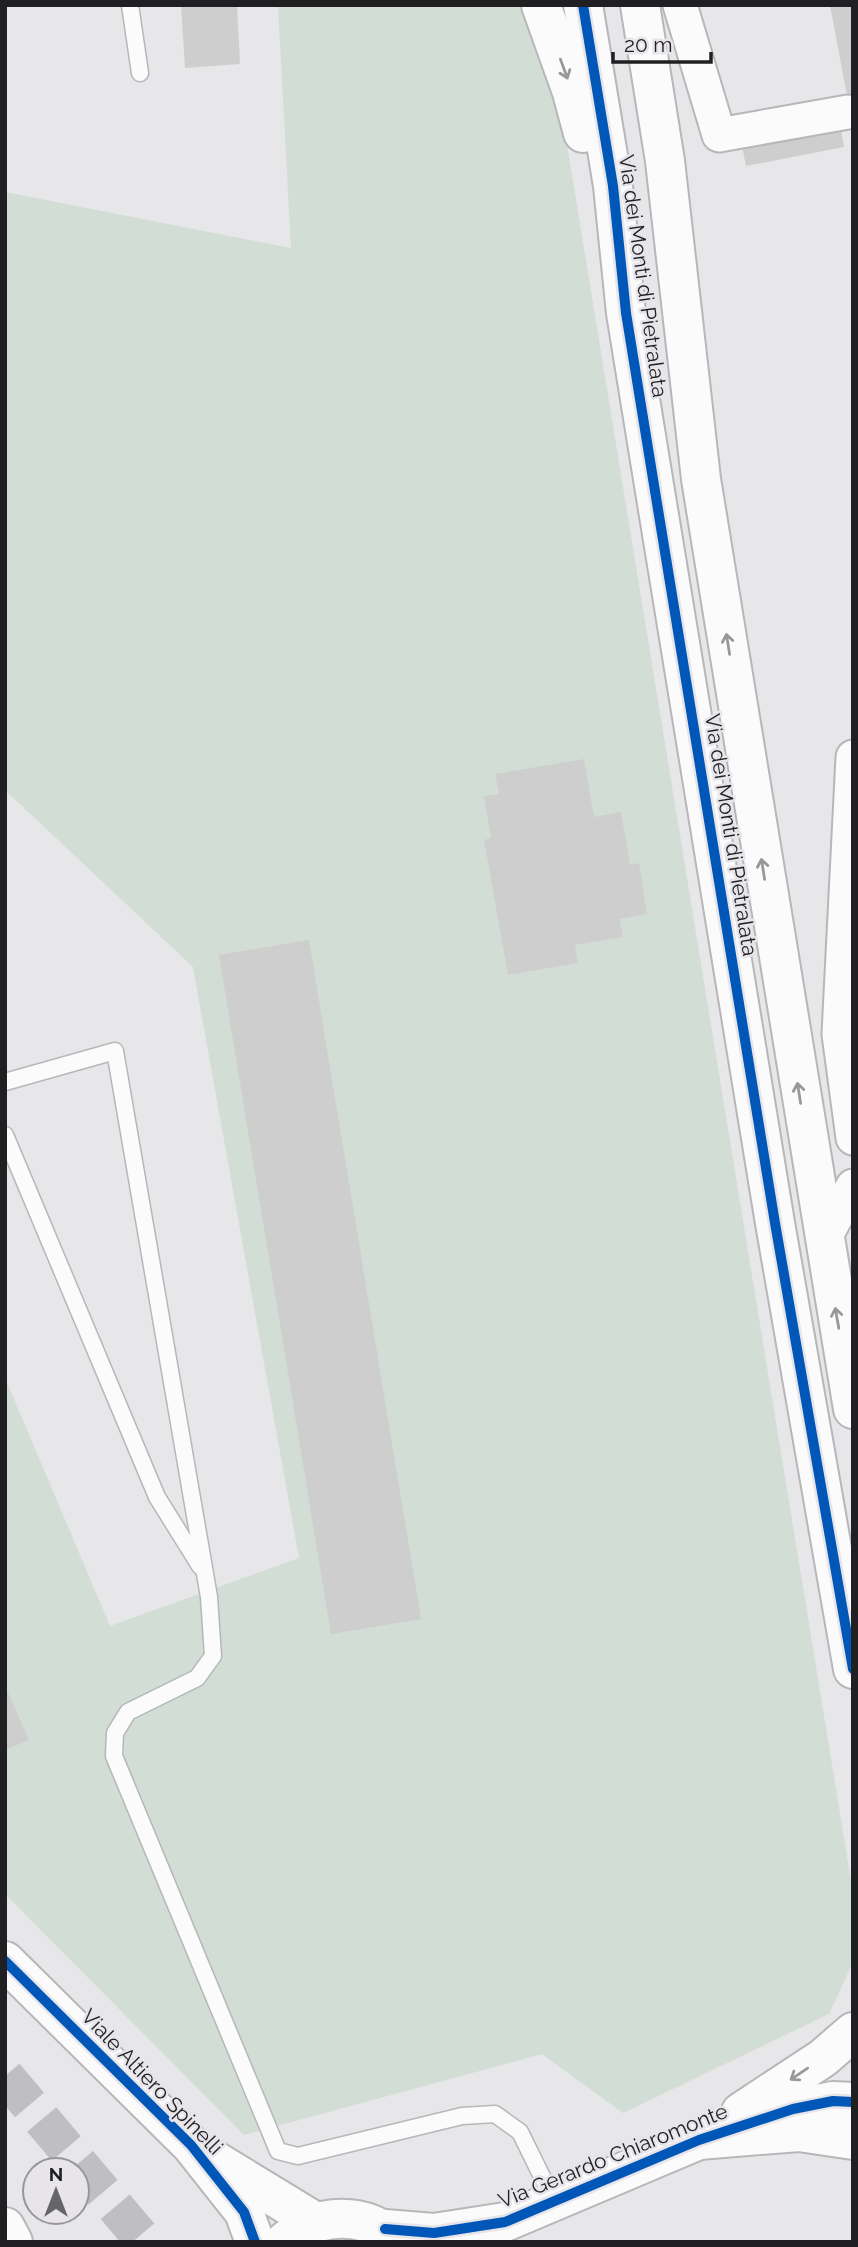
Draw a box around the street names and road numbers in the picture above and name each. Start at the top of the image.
street label: Via dei Monti di Pietralata [614,153,673,399]
street label: Via dei Monti di Pietralata [700,712,763,958]
street label: Viale Altiero Spinelli [76,2004,228,2160]
street label: Via Gerardo Chiaromonte [495,2098,731,2213]

